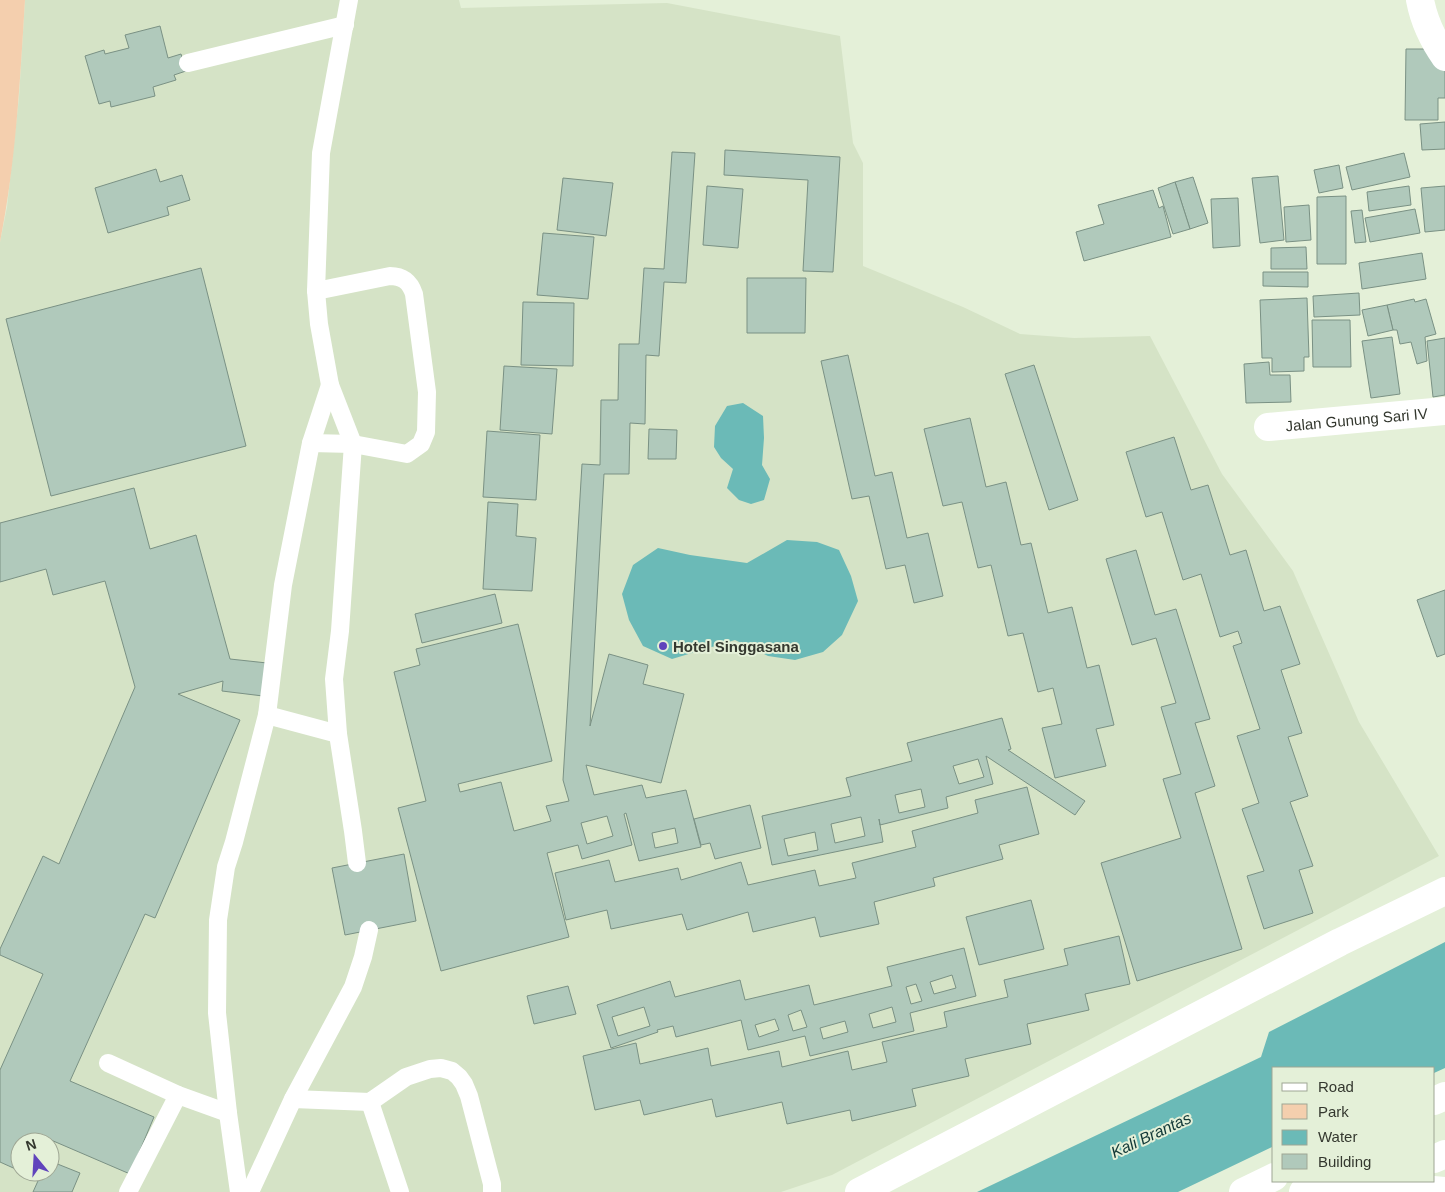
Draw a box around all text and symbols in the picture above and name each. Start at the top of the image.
street label: Jalan Gunung Sari IV [1285,404,1428,434]
place label: Hotel Singgasana [673,638,800,655]
marker: Hotel Singgasana [657,640,669,652]
legend [1272,1067,1435,1182]
text: Road [1318,1078,1354,1095]
text: Park [1318,1103,1349,1120]
water label: Kali Brantas [1108,1109,1194,1161]
text: Water [1318,1128,1357,1145]
north arrow [10,1132,60,1182]
text: N [24,1135,38,1154]
text: Building [1318,1153,1371,1170]

